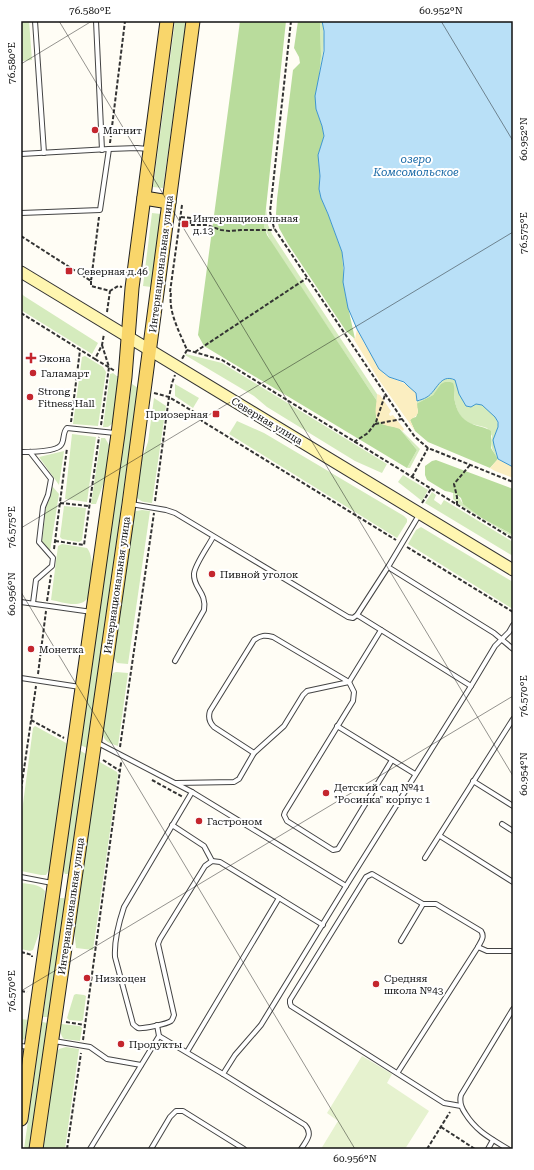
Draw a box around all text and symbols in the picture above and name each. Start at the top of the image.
text: 76.580°E [69,5,111,16]
text: 60.952°N [419,5,463,16]
text: 76.580°E [6,42,17,84]
text: 60.952°N [518,117,529,161]
marker: Магнит [90,125,100,135]
place label: Магнит [103,125,142,136]
water label: озеро Комсомольское [372,153,459,179]
street label: Интернациональная улица [147,194,175,333]
text: 76.575°E [518,212,529,254]
place label: Интернациональная д.13 [193,213,298,236]
marker: Интернациональная д.13 [180,219,190,229]
marker: Северная д.46 [64,266,74,276]
place label: Северная д.46 [77,266,148,277]
marker: Экона [26,353,36,363]
place label: Экона [39,353,71,364]
marker: Галамарт [28,368,38,378]
place label: Галамарт [41,368,90,379]
place label: Strong Fitness Hall [38,386,95,409]
marker: Strong Fitness Hall [25,392,35,402]
street label: Северная улица [229,395,305,447]
place label: Приозерная [146,409,208,420]
marker: Приозерная [211,409,221,419]
text: 76.575°E [6,506,17,548]
street label: Интернациональная улица [102,515,132,654]
marker: Пивной уголок [207,569,217,579]
place label: Пивной уголок [220,569,299,580]
text: 60.956°N [6,572,17,616]
marker: Монетка [26,644,36,654]
place label: Монетка [39,644,84,655]
text: 76.570°E [518,675,529,717]
text: 60.954°N [518,752,529,796]
place label: Детский сад №41 "Росинка" корпус 1 [334,782,431,805]
marker: Детский сад №41 "Росинка" корпус 1 [321,788,331,798]
marker: Гастроном [194,816,204,826]
place label: Гастроном [207,816,262,827]
street label: Интернациональная улица [56,836,86,975]
text: 76.570°E [6,970,17,1012]
marker: Низкоцен [82,973,92,983]
place label: Низкоцен [95,973,146,984]
place label: Средняя школа №43 [384,973,444,996]
marker: Средняя школа №43 [371,979,381,989]
marker: Продукты [116,1039,126,1049]
place label: Продукты [129,1039,182,1050]
text: 60.956°N [333,1153,377,1164]

